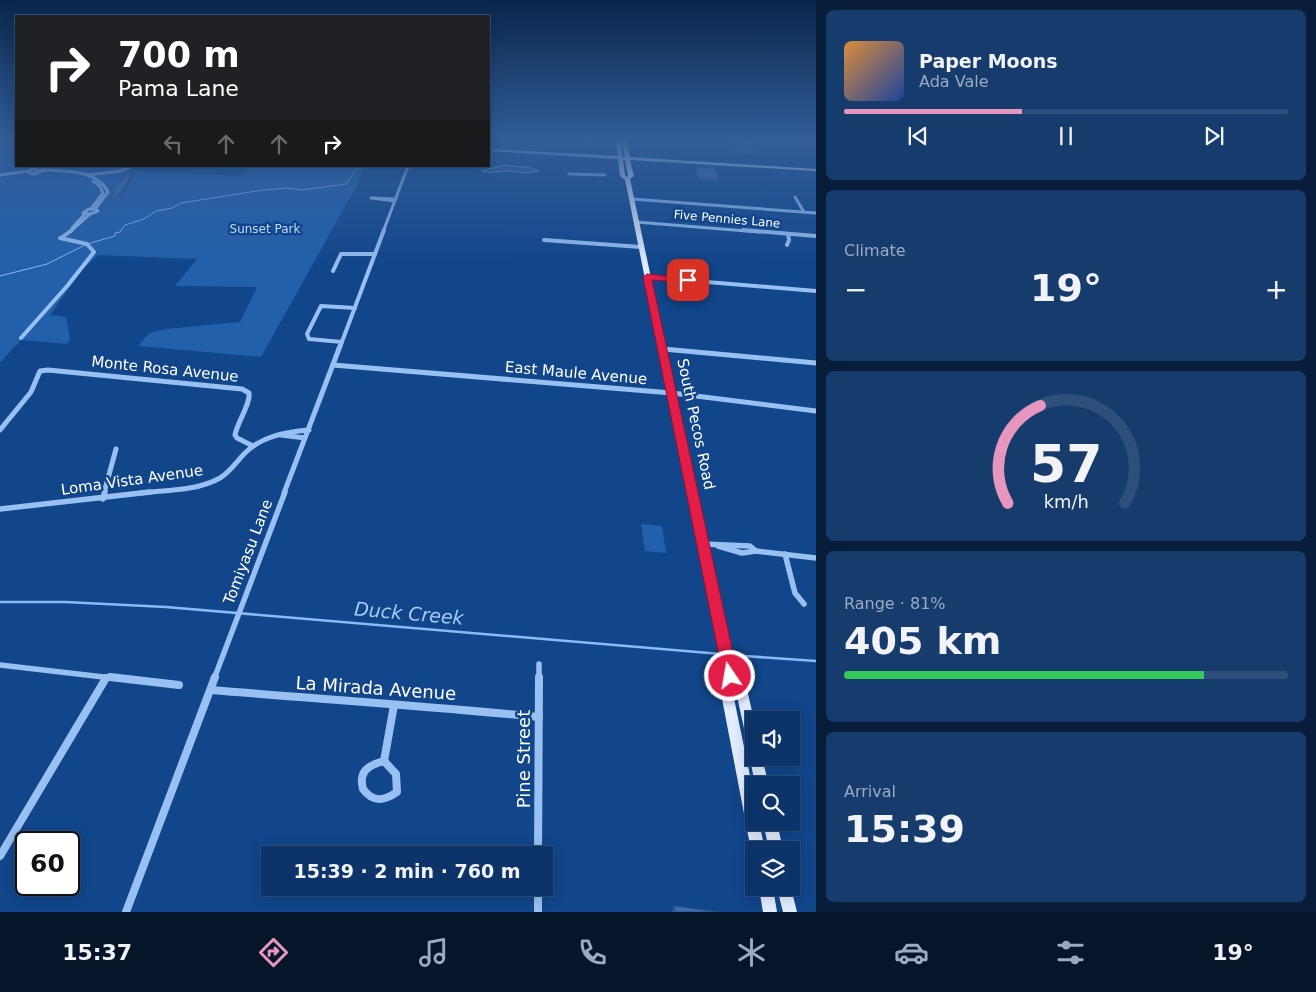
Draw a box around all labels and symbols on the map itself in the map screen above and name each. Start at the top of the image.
street label: Five Pennies Lane [673,207,781,231]
park label: Sunset Park [230,222,301,236]
pin [667,259,709,301]
street label: Monte Rosa Avenue [90,352,240,386]
street label: South Pecos Road [673,357,719,491]
street label: East Maule Avenue [504,358,648,388]
street label: Loma Vista Avenue [60,461,204,499]
street label: Tomiyasu Lane [219,497,276,608]
water label: Duck Creek [353,597,466,629]
position arrow [703,649,755,701]
street label: La Mirada Avenue [295,672,457,704]
street label: Pine Street [513,710,534,808]
speed limit sign: 60 [15,831,80,896]

